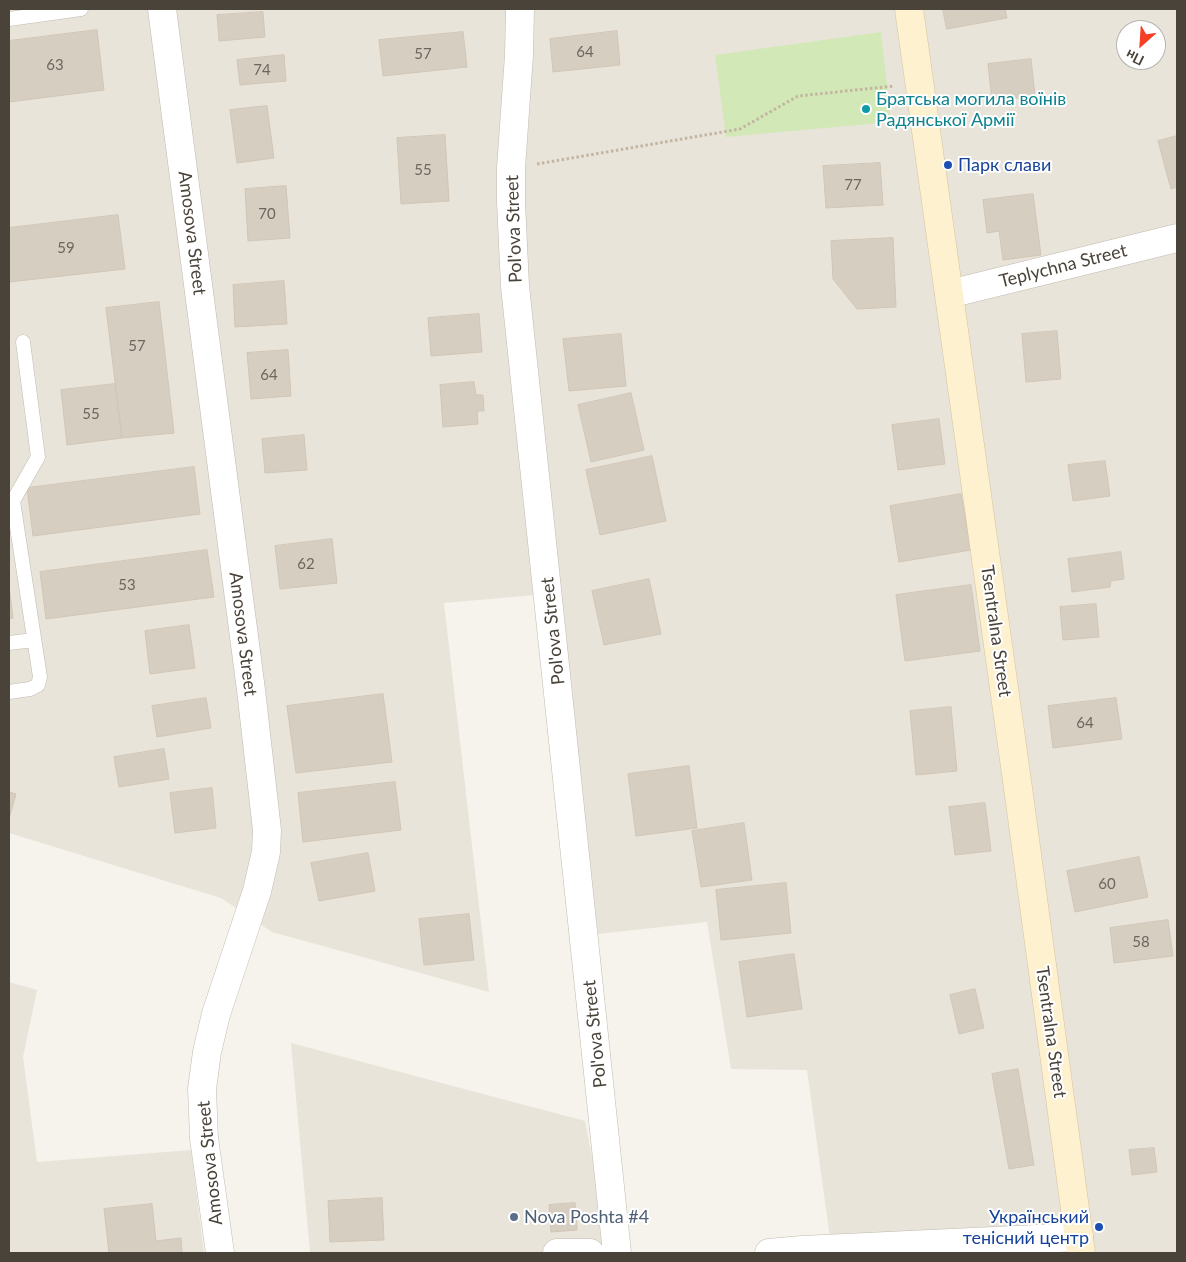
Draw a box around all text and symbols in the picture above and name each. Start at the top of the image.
north arrow [1116,20,1166,70]
house number: 64 [576,43,594,61]
house number: 57 [414,45,432,63]
text: Пн [1123,46,1147,70]
house number: 63 [46,56,64,74]
house number: 74 [253,61,271,79]
place label: Братська могила воїнів Радянської Армії [876,88,1066,130]
marker: Братська могила воїнів Радянської Армії [860,103,872,115]
place label: Парк слави [958,154,1051,176]
marker: Парк слави [942,159,954,171]
house number: 55 [414,161,432,179]
street label: Amosova Street [174,170,210,296]
street label: Pol'ova Street [501,175,527,283]
house number: 77 [844,176,862,194]
house number: 70 [258,205,276,223]
house number: 59 [57,239,75,257]
street label: Teplychna Street [997,240,1129,292]
house number: 57 [128,337,146,355]
house number: 64 [260,366,278,384]
house number: 55 [82,405,100,423]
house number: 62 [297,555,315,573]
street label: Tsentralna Street [976,564,1016,698]
street label: Amosova Street [225,571,261,697]
house number: 53 [118,576,136,594]
street label: Pol'ova Street [537,576,569,686]
house number: 64 [1076,714,1094,732]
house number: 60 [1098,875,1116,893]
house number: 58 [1132,933,1150,951]
street label: Tsentralna Street [1031,965,1071,1099]
street label: Pol'ova Street [579,979,611,1089]
street label: Amosova Street [193,1100,227,1226]
place label: Nova Poshta #4 [524,1206,649,1228]
place label: Український тенісний центр [963,1206,1089,1248]
marker: Nova Poshta #4 [508,1211,520,1223]
marker: Український тенісний центр [1093,1221,1105,1233]

